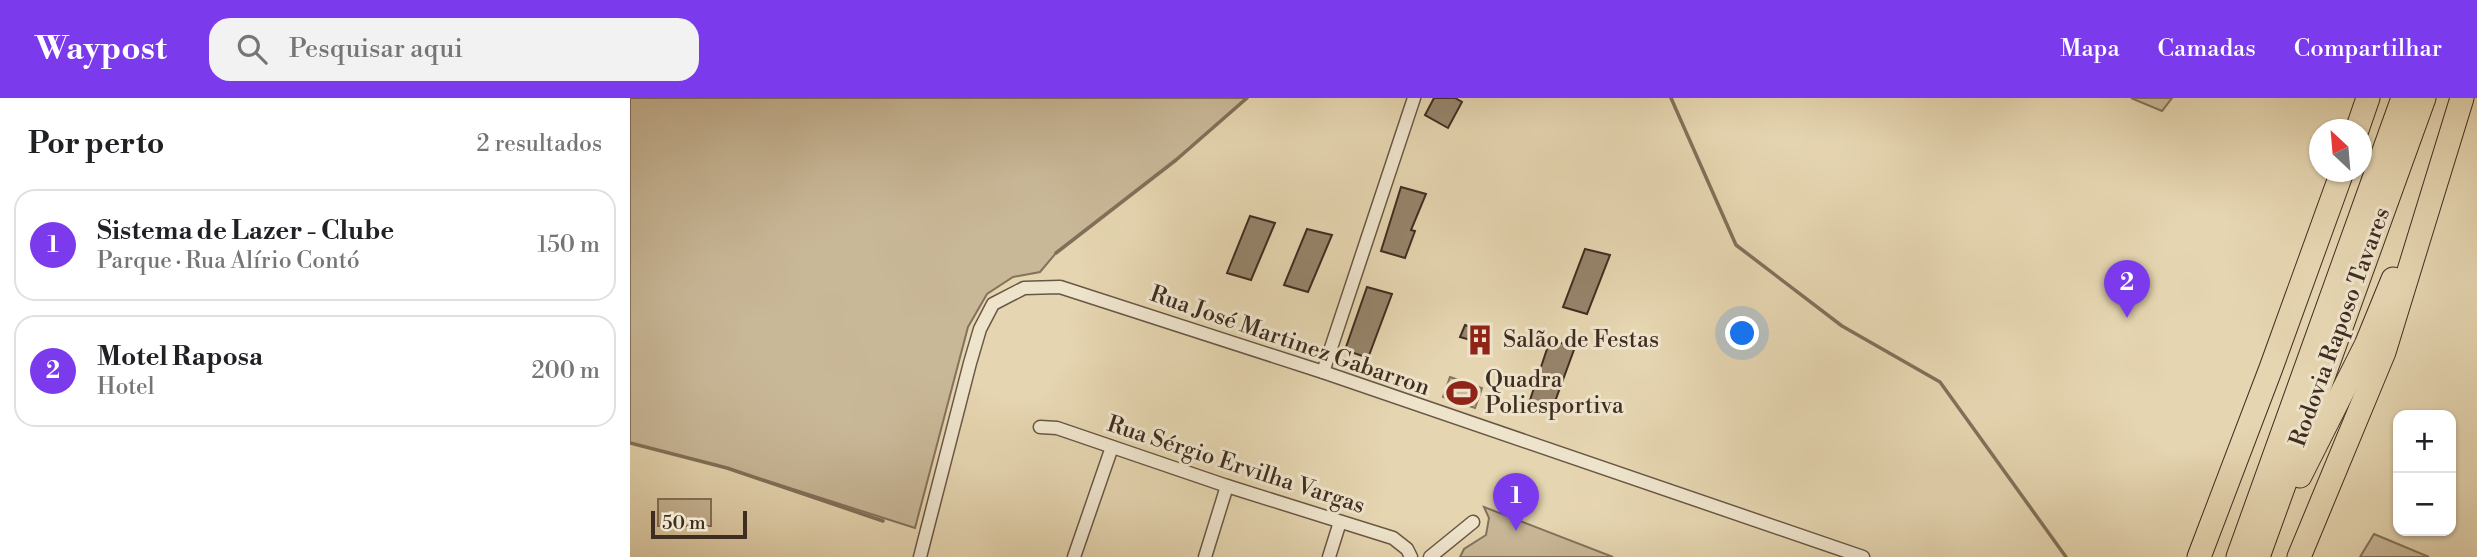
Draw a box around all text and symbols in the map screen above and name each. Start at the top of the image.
search box [209,18,699,81]
text: Waypost [35,29,167,70]
icon: search [233,30,271,68]
text: Pesquisar aqui [289,33,463,65]
text: Mapa [2060,34,2120,64]
text: Camadas [2158,34,2256,64]
text: Compartilhar [2294,34,2442,64]
north arrow [2309,119,2372,182]
text: Por perto [28,125,164,163]
text: 2 resultados [477,130,602,158]
street label: Rodovia Raposo Tavares [2284,204,2396,450]
text: Sistema de Lazer - Clube [97,215,394,247]
text: 1 [47,231,59,259]
text: 150 m [537,231,600,259]
text: Parque · Rua Alírio Contó [97,247,360,275]
pin: 2 [2104,260,2150,318]
street label: Rua José Martinez Gabarron [1146,280,1434,402]
your location [1725,316,1759,350]
building icon: Salão de Festas [1463,323,1497,357]
place label: Salão de Festas [1503,326,1659,354]
text: Motel Raposa [97,341,263,373]
text: 2 [46,357,60,385]
text: 200 m [532,357,600,385]
place label: Quadra Poliesportiva [1485,366,1624,420]
text: Hotel [97,373,155,401]
sports icon: Quadra Poliesportiva [1445,376,1479,410]
street label: Rua Sérgio Ervilha Vargas [1104,410,1368,520]
map controls [2393,410,2456,536]
button: + [2393,410,2456,473]
pin: 1 [1493,473,1539,531]
button: − [2393,473,2456,536]
scale bar [651,508,747,540]
text: 50 m [662,511,706,535]

